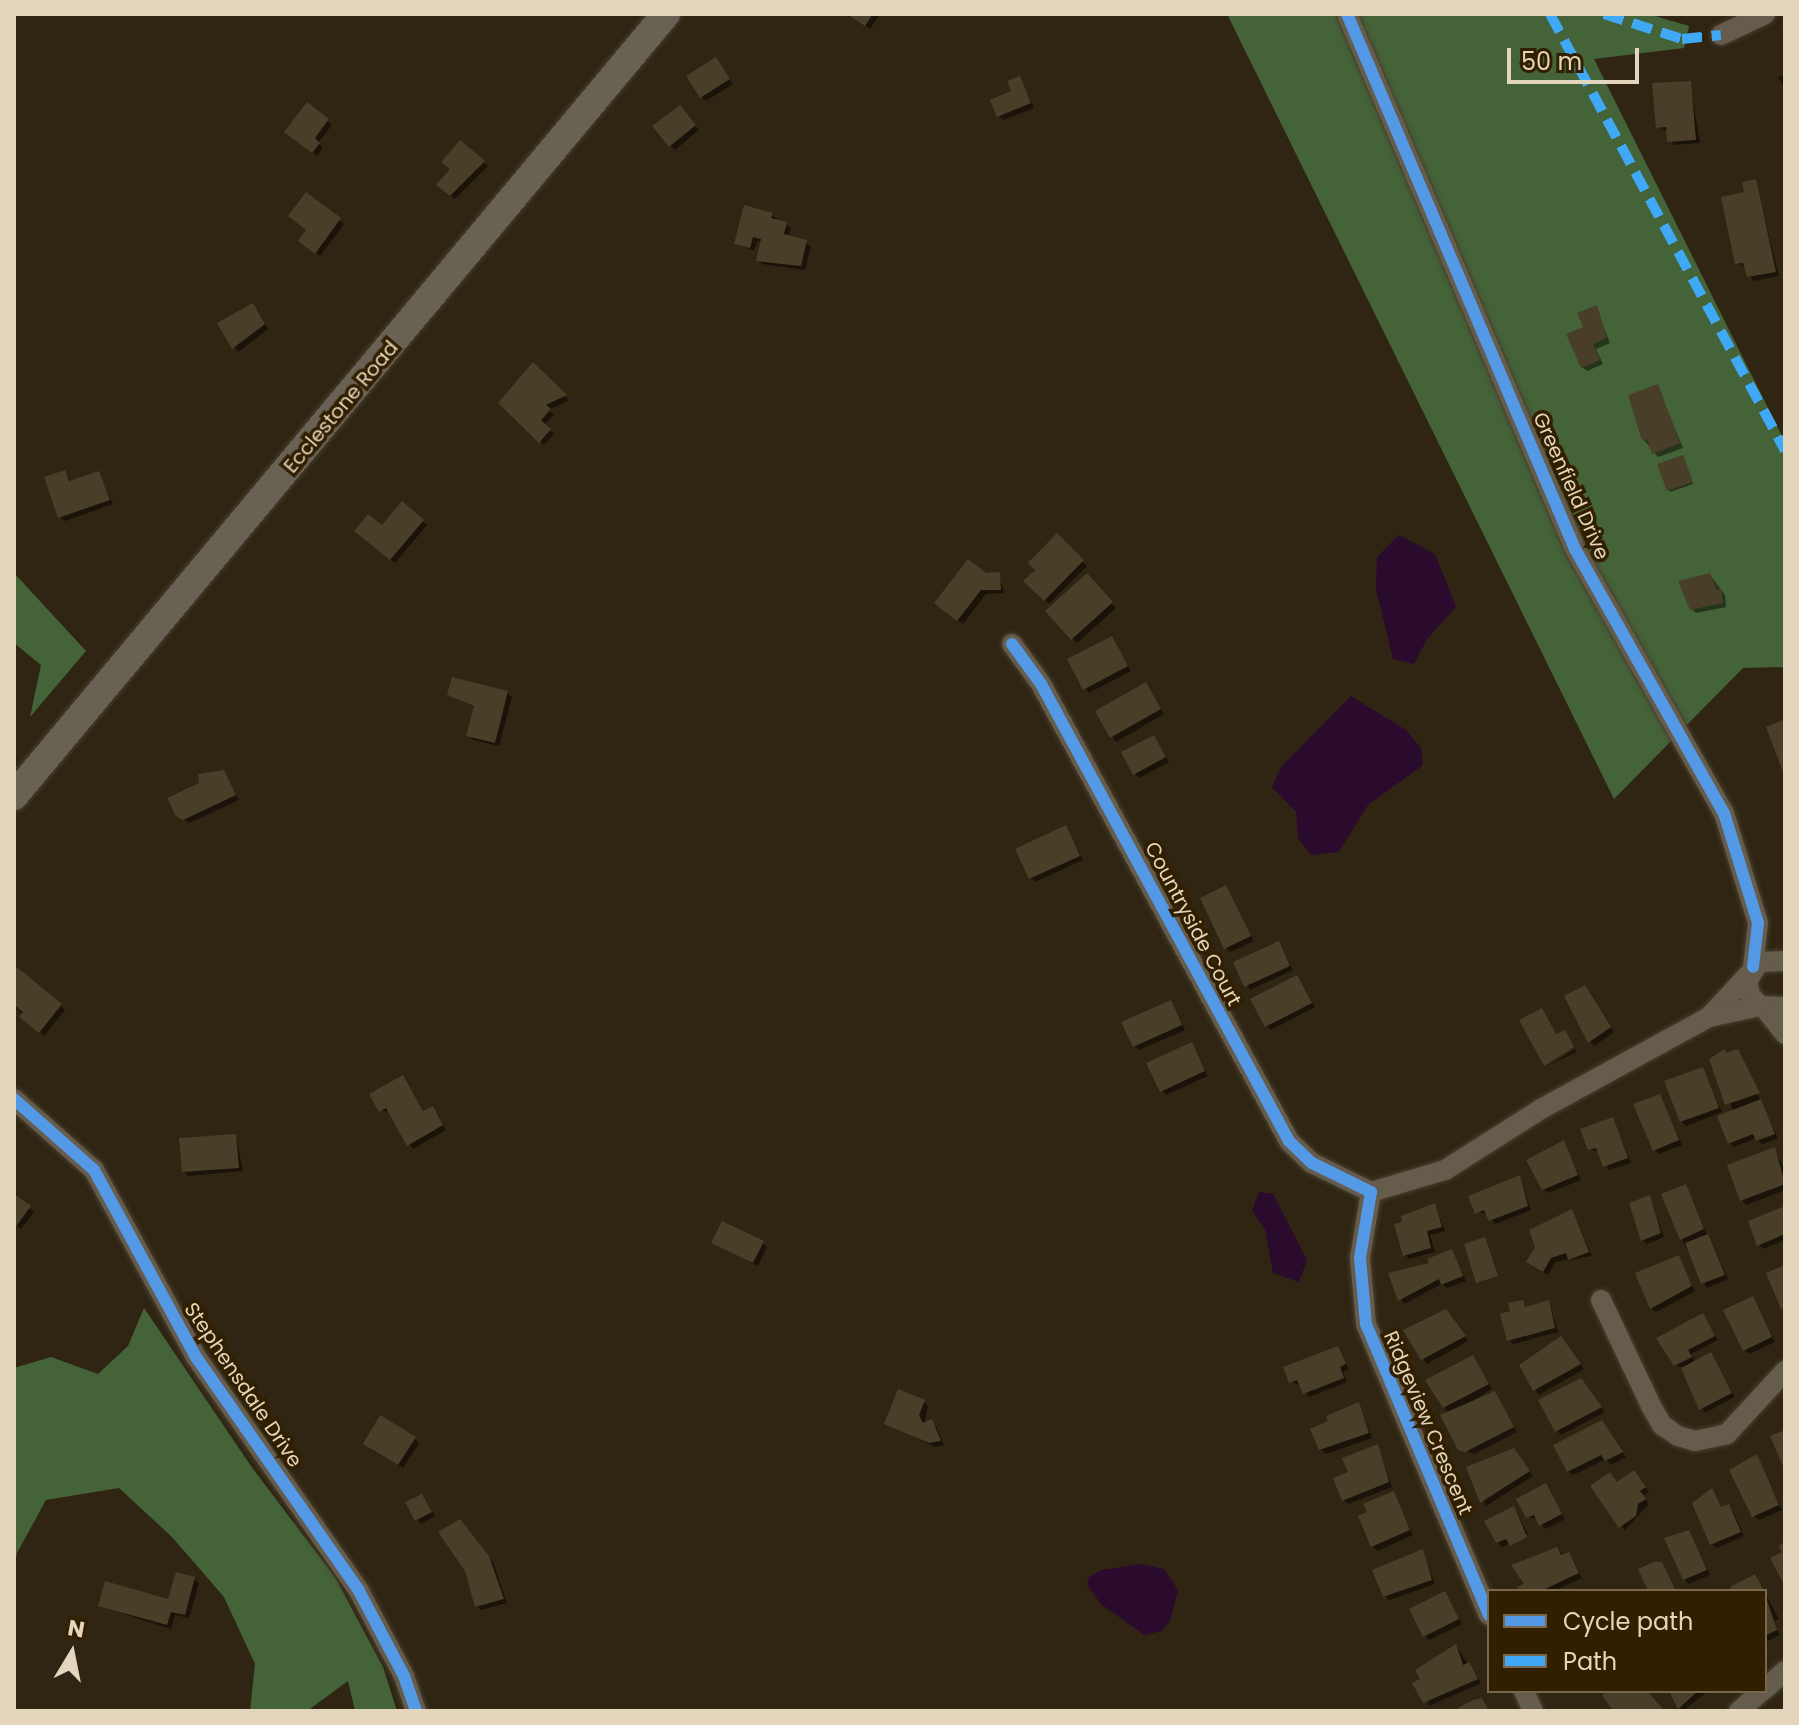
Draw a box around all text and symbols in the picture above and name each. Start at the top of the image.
scale bar [1511,32,1643,82]
text: 50 m [1521,45,1582,78]
street label: Ecclestone Road [279,336,403,478]
street label: Greenfield Drive [1528,409,1614,563]
street label: Countryside Court [1140,838,1246,1010]
street label: Stephensdale Drive [179,1298,307,1472]
street label: Ridgeview Crescent [1378,1328,1478,1518]
legend [1487,1589,1767,1693]
text: Cycle path [1563,1605,1693,1638]
text: N [65,1612,87,1646]
north arrow [32,1613,112,1693]
text: Path [1563,1645,1617,1678]

